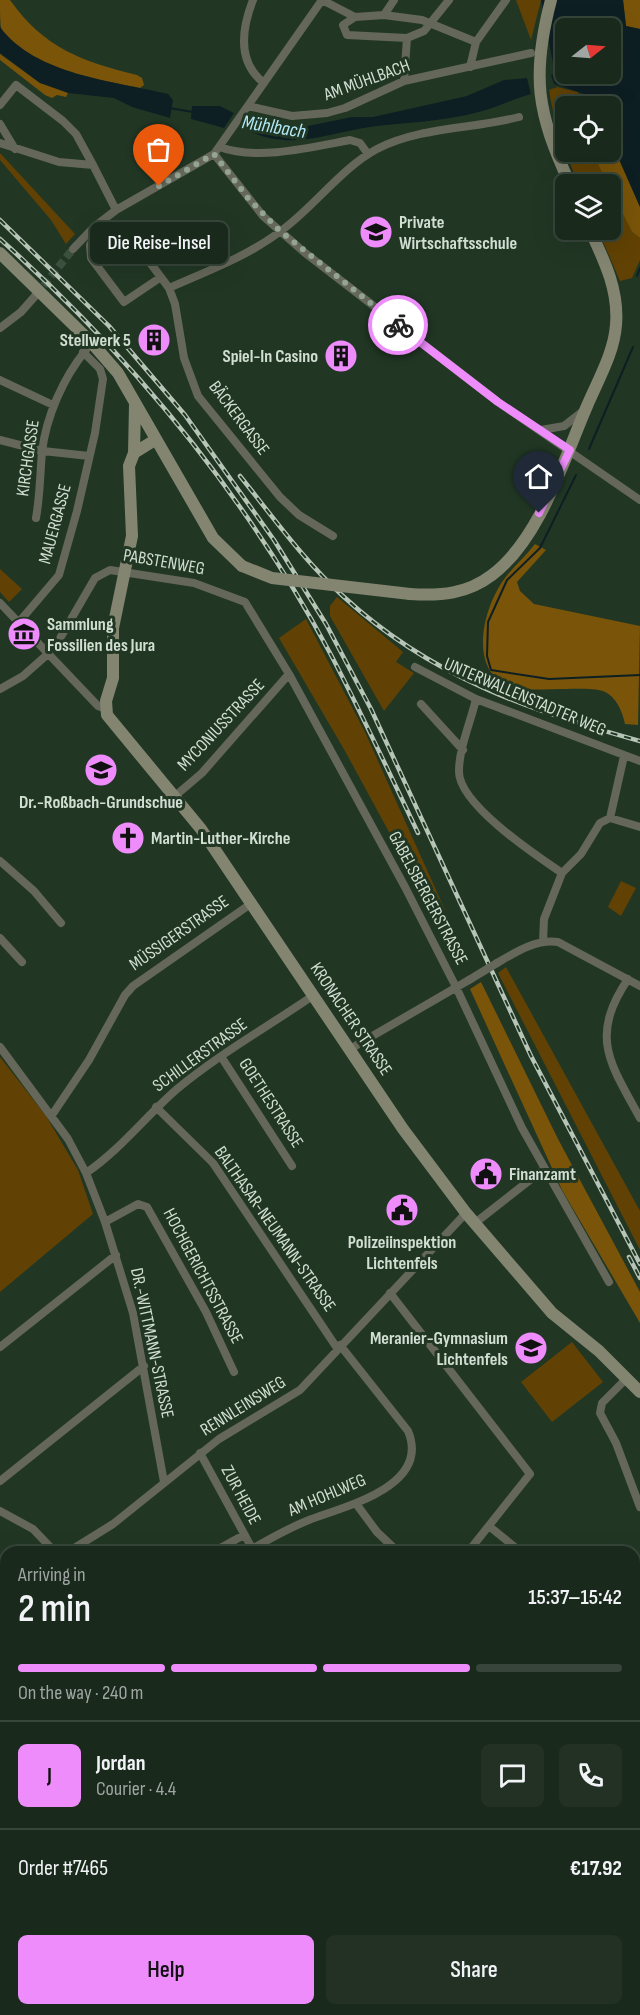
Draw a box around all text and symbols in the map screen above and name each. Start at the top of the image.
north arrow [555,18,621,84]
map controls [555,18,621,240]
street label: AM MÜHLBACH [320,55,413,106]
button: locate [555,96,621,162]
water label: Mühlbach [240,110,308,144]
pin [133,124,184,186]
icon: bag [142,133,175,166]
button: layers [555,174,621,240]
place label: Private Wirtschaftsschule [399,212,517,254]
school or university icon: Private Wirtschaftsschule [358,214,394,250]
callout: Die Reise-Insel [90,222,228,264]
text: Die Reise-Insel [107,231,211,255]
courier [368,295,428,355]
icon: bike [382,309,415,342]
building icon: Stellwerk 5 [136,322,172,358]
place label: Stellwerk 5 [60,330,131,351]
building icon: Spiel-In Casino [323,338,359,374]
place label: Spiel-In Casino [222,346,318,367]
street label: BÄCKERGASSE [204,377,274,459]
street label: KIRCHGASSE [12,418,44,498]
pin [513,451,564,513]
icon: home [522,460,555,493]
street label: MAUERGASSE [34,482,76,566]
street label: PABSTENWEG [122,545,206,579]
place label: Sammlung Fossilien des Jura [47,614,155,656]
museum icon: Sammlung Fossilien des Jura [6,616,42,652]
street label: UNTERWALLENSTADTER WEG [441,653,609,741]
street label: MYCONIUSSTRASSE [173,675,269,775]
school or university icon: Dr.-Roßbach-Grundschue [83,752,119,788]
place label: Dr.-Roßbach-Grundschue [19,792,183,813]
church icon: Martin-Luther-Kirche [110,820,146,856]
place label: Martin-Luther-Kirche [151,828,290,849]
street label: GABELSBERGERSTRASSE [384,828,472,968]
street label: MÜSSIGERSTRASSE [125,891,233,975]
street label: KRONACHER STRASSE [305,959,397,1079]
street label: SCHILLERSTRASSE [149,1014,251,1096]
street label: GOETHESTRASSE [234,1054,308,1152]
street label: BALTHASAR-NEUMANN-STRASSE [210,1142,340,1316]
public building icon: Finanzamt [468,1156,504,1192]
place label: Finanzamt [509,1164,576,1185]
public building icon: Polizeiinspektion Lichtenfels [384,1192,420,1228]
street label: HOCHGERICHTSSTRASSE [159,1205,247,1347]
place label: Polizeiinspektion Lichtenfels [348,1232,456,1274]
street label: DR.-WITTMANN-STRASSE [126,1266,178,1420]
place label: Meranier-Gymnasium Lichtenfels [370,1328,508,1370]
school or university icon: Meranier-Gymnasium Lichtenfels [513,1330,549,1366]
street label: RENNLEINSWEG [196,1372,290,1440]
street label: ZUR HEIDE [217,1462,265,1528]
street label: AM HOHLWEG [284,1469,369,1521]
text: Arriving in [18,1563,86,1587]
text: 15:37–15:42 [528,1584,622,1611]
text: 2 min [18,1586,91,1633]
text: On the way · 240 m [18,1681,143,1705]
button: chat [481,1744,544,1807]
button: phone [559,1744,622,1807]
text: Jordan [96,1750,145,1777]
text: J [47,1762,52,1789]
text: Courier · 4.4 [96,1777,176,1801]
text: Order #7465 [18,1855,108,1882]
text: €17.92 [570,1855,622,1882]
button: Help [18,1935,314,2004]
button: Share [326,1935,622,2004]

